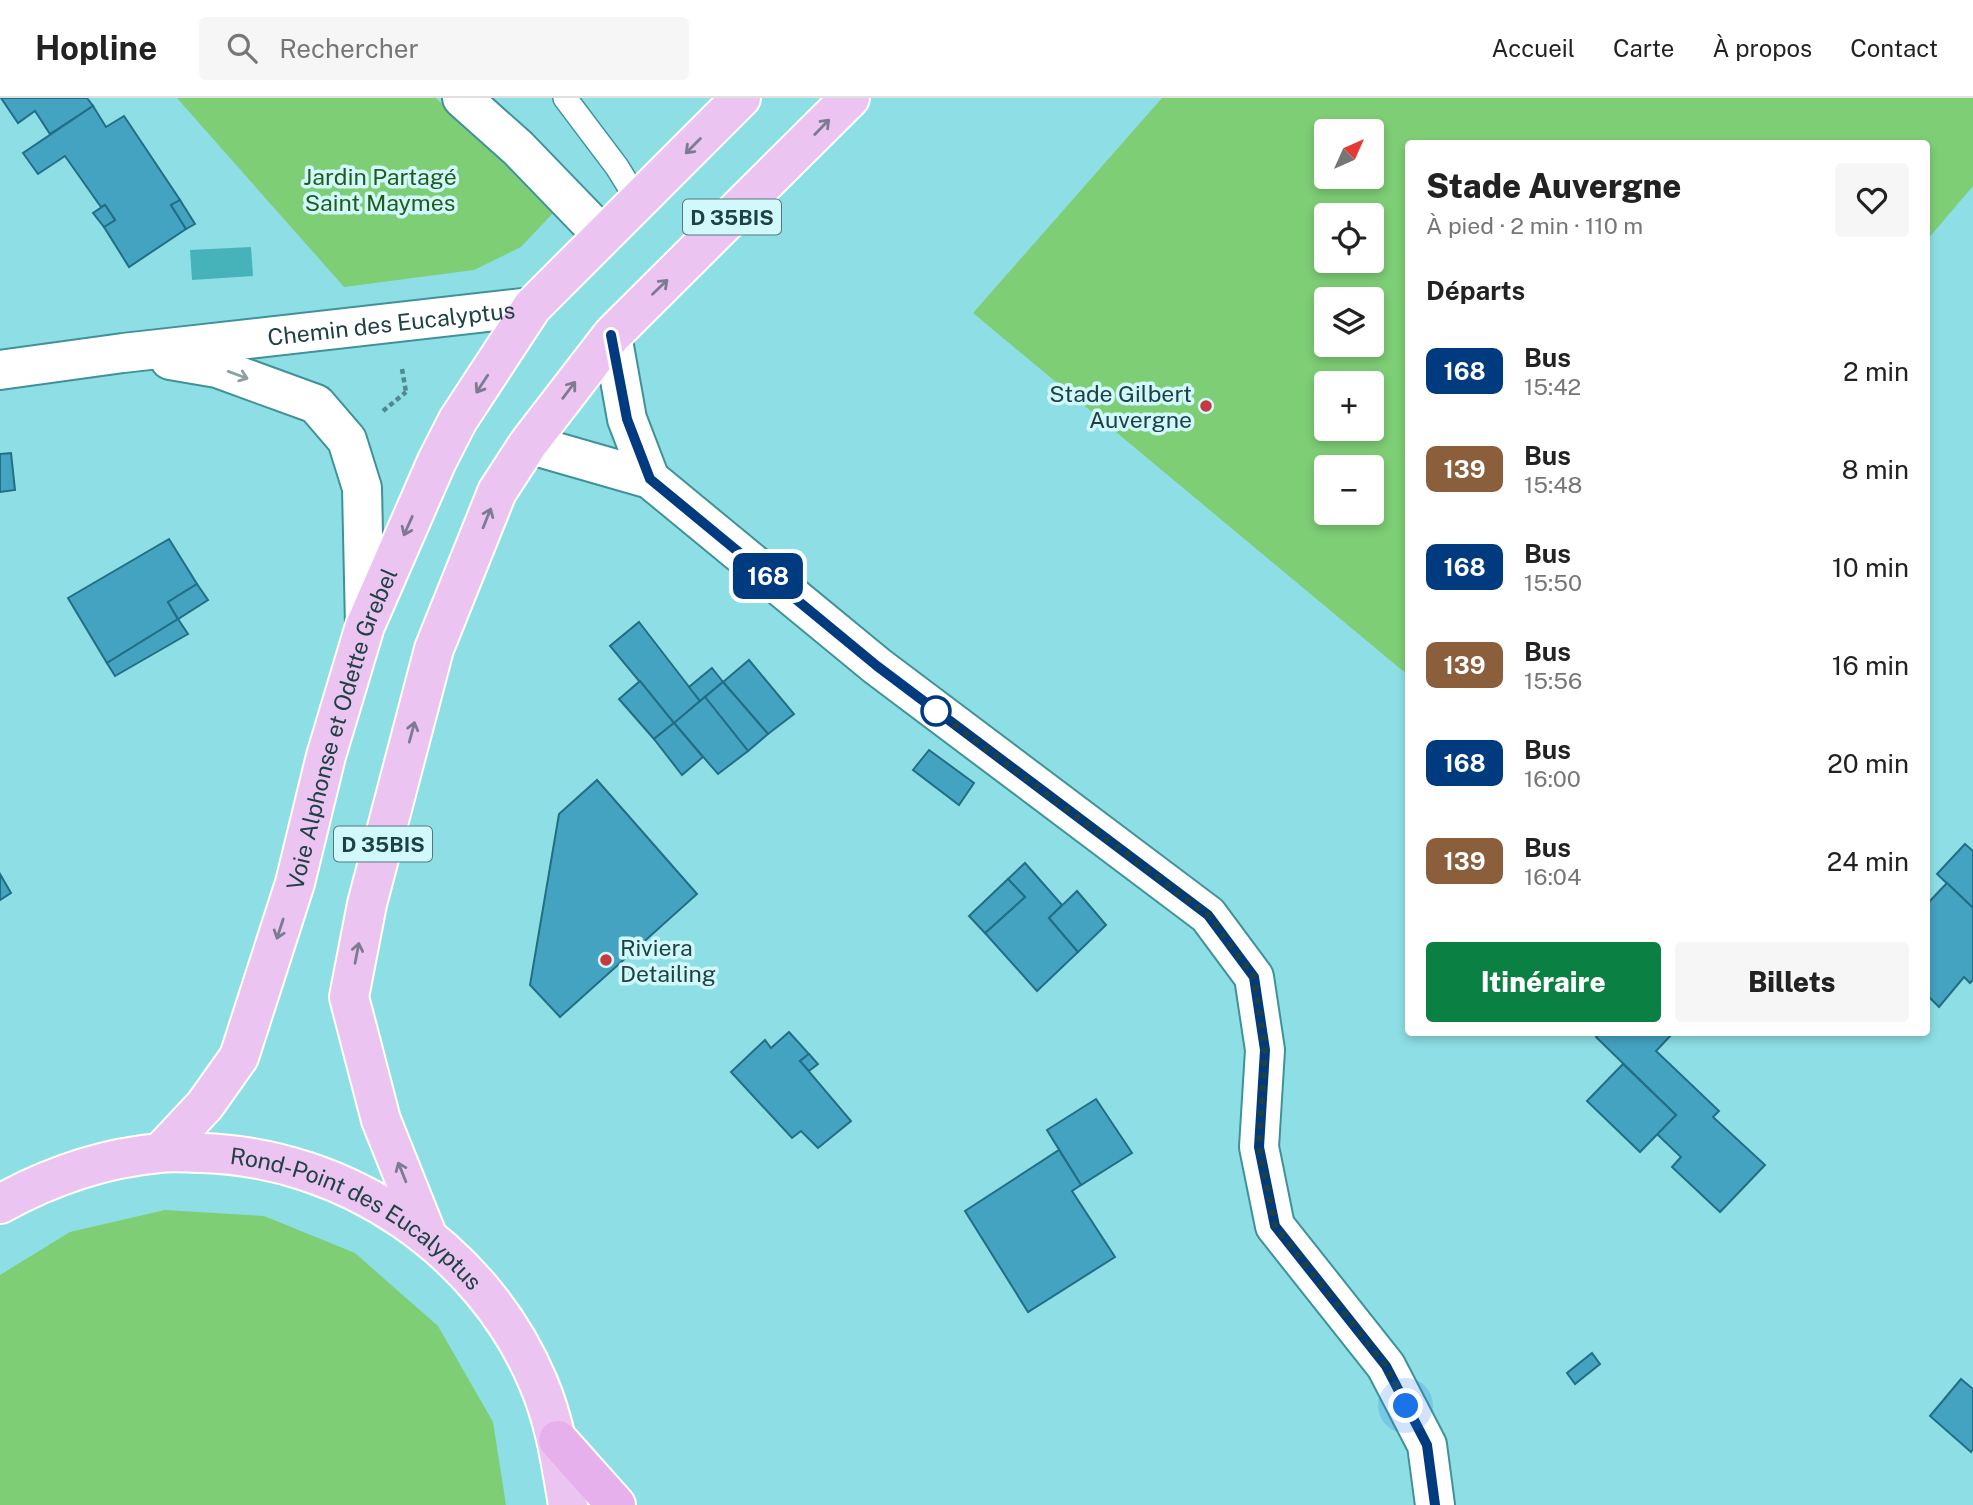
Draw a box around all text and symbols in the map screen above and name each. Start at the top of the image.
search box [199,17,689,80]
text: Hopline [35,29,157,67]
icon: search [223,29,261,67]
text: Rechercher [279,33,419,64]
text: Accueil [1492,34,1575,62]
text: Carte [1613,34,1674,62]
text: À propos [1712,34,1812,62]
text: Contact [1850,34,1938,62]
one-way arrow [814,119,831,136]
north arrow [1314,119,1384,189]
map controls [1314,119,1384,525]
one-way arrow [684,138,701,155]
park label: Jardin Partagé Saint Maymes [303,163,457,216]
button: heart [1835,163,1909,237]
text: Stade Auvergne [1426,167,1682,205]
road number: D 35BIS [683,200,781,234]
button: locate [1314,203,1384,273]
text: À pied · 2 min · 110 m [1426,212,1643,239]
text: Départs [1426,275,1525,306]
one-way arrow [652,279,669,296]
button: layers [1314,287,1384,357]
street label: Chemin des Eucalyptus [266,296,516,350]
text: Bus [1524,342,1571,373]
text: 2 min [1843,356,1909,387]
text: 168 [1443,357,1486,385]
one-way arrow [226,370,248,383]
button: + [1314,371,1384,441]
text: 15:42 [1524,373,1581,400]
one-way arrow [474,374,489,393]
place label: Stade Gilbert Auvergne [1049,380,1192,433]
one-way arrow [562,381,577,400]
marker: Stade Gilbert Auvergne [1198,398,1214,414]
text: Bus [1524,440,1571,471]
text: 8 min [1842,454,1909,485]
button: − [1314,455,1384,525]
text: 139 [1444,455,1485,483]
text: 15:48 [1524,471,1582,498]
one-way arrow [481,508,494,529]
one-way arrow [401,515,414,536]
text: Bus [1524,538,1571,569]
text: 10 min [1832,552,1909,583]
line badge: 168 [728,553,808,599]
text: 168 [1443,553,1486,581]
text: 168 [747,562,789,590]
street label: Voie Alphonse et Odette Grebel [280,564,402,893]
text: 15:50 [1524,569,1582,596]
text: Bus [1524,636,1571,667]
text: 16 min [1832,650,1909,681]
text: 139 [1444,651,1485,679]
text: 15:56 [1524,667,1582,694]
unlabelled marker [921,696,951,726]
one-way arrow [406,722,419,744]
text: Bus [1524,734,1571,765]
text: 20 min [1827,748,1909,779]
text: 168 [1443,749,1486,777]
text: 16:00 [1524,765,1581,792]
road number: D 35BIS [334,826,432,862]
text: Bus [1524,832,1571,863]
text: 24 min [1827,846,1909,877]
text: 139 [1444,847,1485,875]
text: 16:04 [1524,863,1581,890]
one-way arrow [273,917,286,939]
place label: Riviera Detailing [620,934,716,987]
one-way arrow [351,942,365,965]
button: Itinéraire [1426,942,1661,1022]
button: Billets [1675,942,1909,1022]
marker: Riviera Detailing [598,952,614,968]
street label: Rond-Point des Eucalyptus [229,1141,488,1295]
one-way arrow [394,1161,407,1183]
your location [1388,1388,1423,1423]

